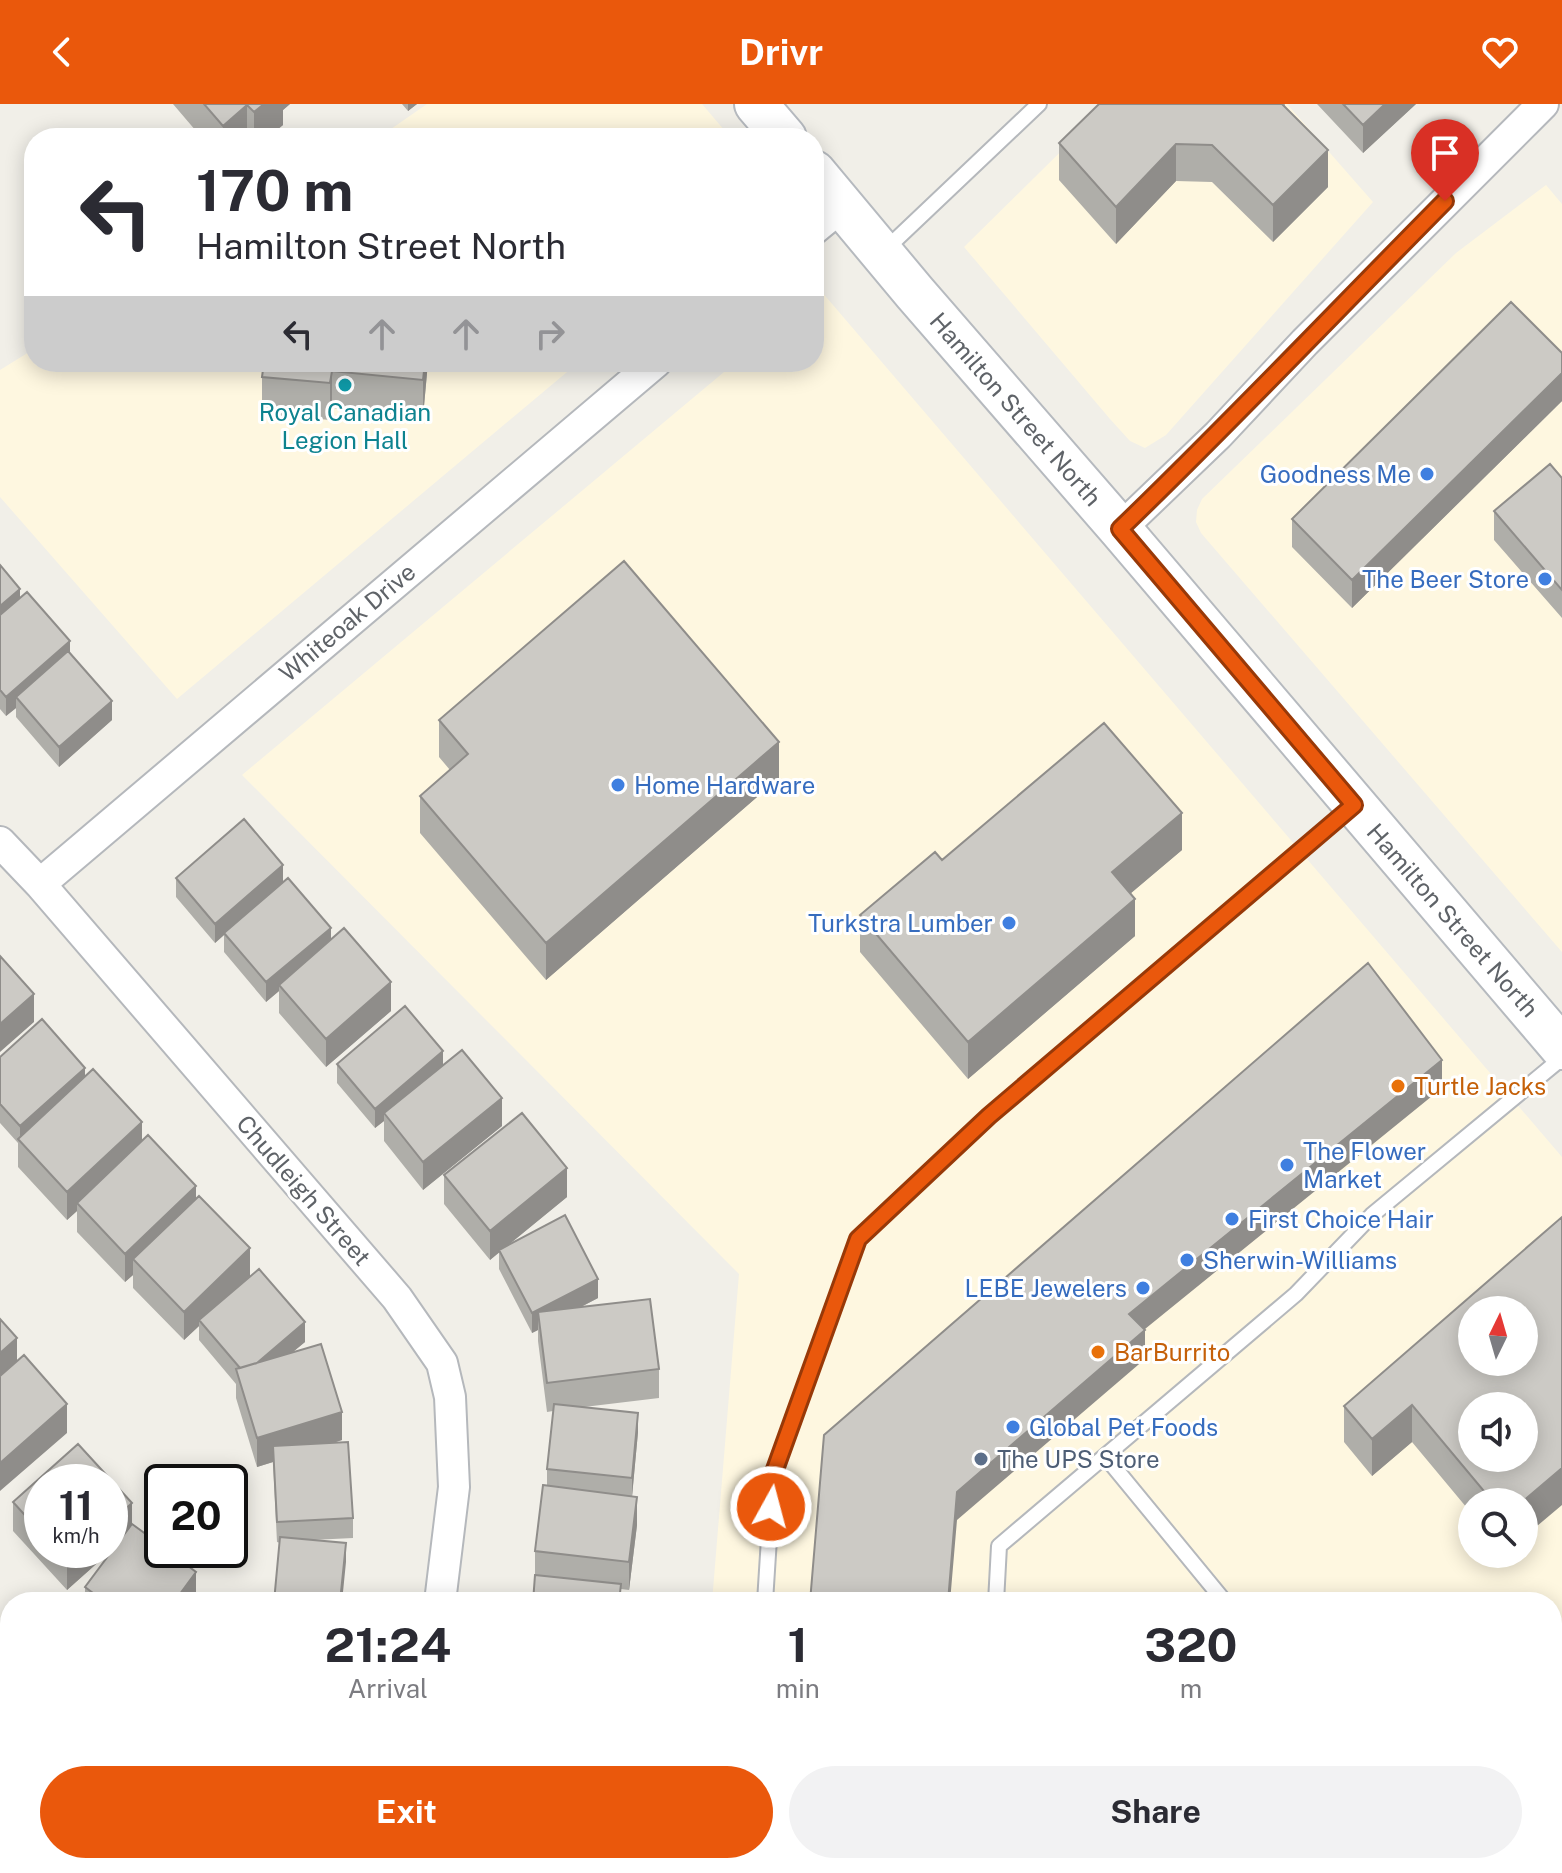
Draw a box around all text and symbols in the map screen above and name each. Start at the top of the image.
icon: back [40,30,84,74]
icon: heart [1478,30,1522,74]
text: Drivr [739,31,823,73]
pin [1411,119,1479,201]
icon: arrive [1423,131,1467,175]
text: 170 m [196,158,353,224]
icon: left [64,160,168,264]
text: Hamilton Street North [196,225,566,267]
street label: Hamilton Street North [925,307,1107,511]
icon: left [276,312,320,356]
icon: ahead [360,312,404,356]
icon: ahead [444,312,488,356]
icon: right [528,312,572,356]
marker: Royal Canadian Legion Hall [336,376,354,394]
place label: Royal Canadian Legion Hall [259,398,431,454]
place label: Goodness Me [1260,460,1411,488]
marker: Goodness Me [1418,465,1436,483]
street label: Whiteoak Drive [273,557,421,687]
place label: The Beer Store [1362,565,1529,593]
marker: The Beer Store [1536,570,1554,588]
place label: Home Hardware [634,771,815,799]
marker: Home Hardware [609,776,627,794]
street label: Hamilton Street North [1362,818,1544,1022]
place label: Turkstra Lumber [808,909,993,937]
marker: Turkstra Lumber [1000,914,1018,932]
place label: Turtle Jacks [1414,1072,1546,1100]
marker: Turtle Jacks [1389,1077,1407,1095]
street label: Chudleigh Street [231,1109,377,1271]
place label: The Flower Market [1303,1137,1426,1193]
marker: The Flower Market [1278,1156,1296,1174]
place label: First Choice Hair [1248,1205,1434,1233]
marker: First Choice Hair [1223,1210,1241,1228]
place label: Sherwin-Williams [1203,1246,1397,1274]
marker: Sherwin-Williams [1178,1251,1196,1269]
place label: LEBE Jewelers [965,1274,1127,1302]
marker: LEBE Jewelers [1134,1279,1152,1297]
north arrow [1458,1296,1538,1376]
map controls [1458,1296,1538,1568]
place label: BarBurrito [1114,1338,1230,1366]
marker: BarBurrito [1089,1343,1107,1361]
button: sound [1458,1392,1538,1472]
place label: Global Pet Foods [1029,1413,1218,1441]
marker: Global Pet Foods [1004,1418,1022,1436]
place label: The UPS Store [997,1445,1160,1473]
marker: The UPS Store [972,1450,990,1468]
speed limit sign: 20 [144,1464,248,1568]
position arrow [729,1465,813,1549]
text: 11 [59,1482,93,1529]
button: search [1458,1488,1538,1568]
text: km/h [52,1524,100,1548]
text: 21:24 [324,1616,451,1673]
text: 1 [787,1616,808,1673]
text: 320 [1144,1616,1238,1673]
text: Arrival [348,1673,428,1704]
text: min [776,1673,820,1704]
text: m [1180,1673,1202,1704]
button: Exit [40,1766,773,1858]
button: Share [789,1766,1522,1858]

